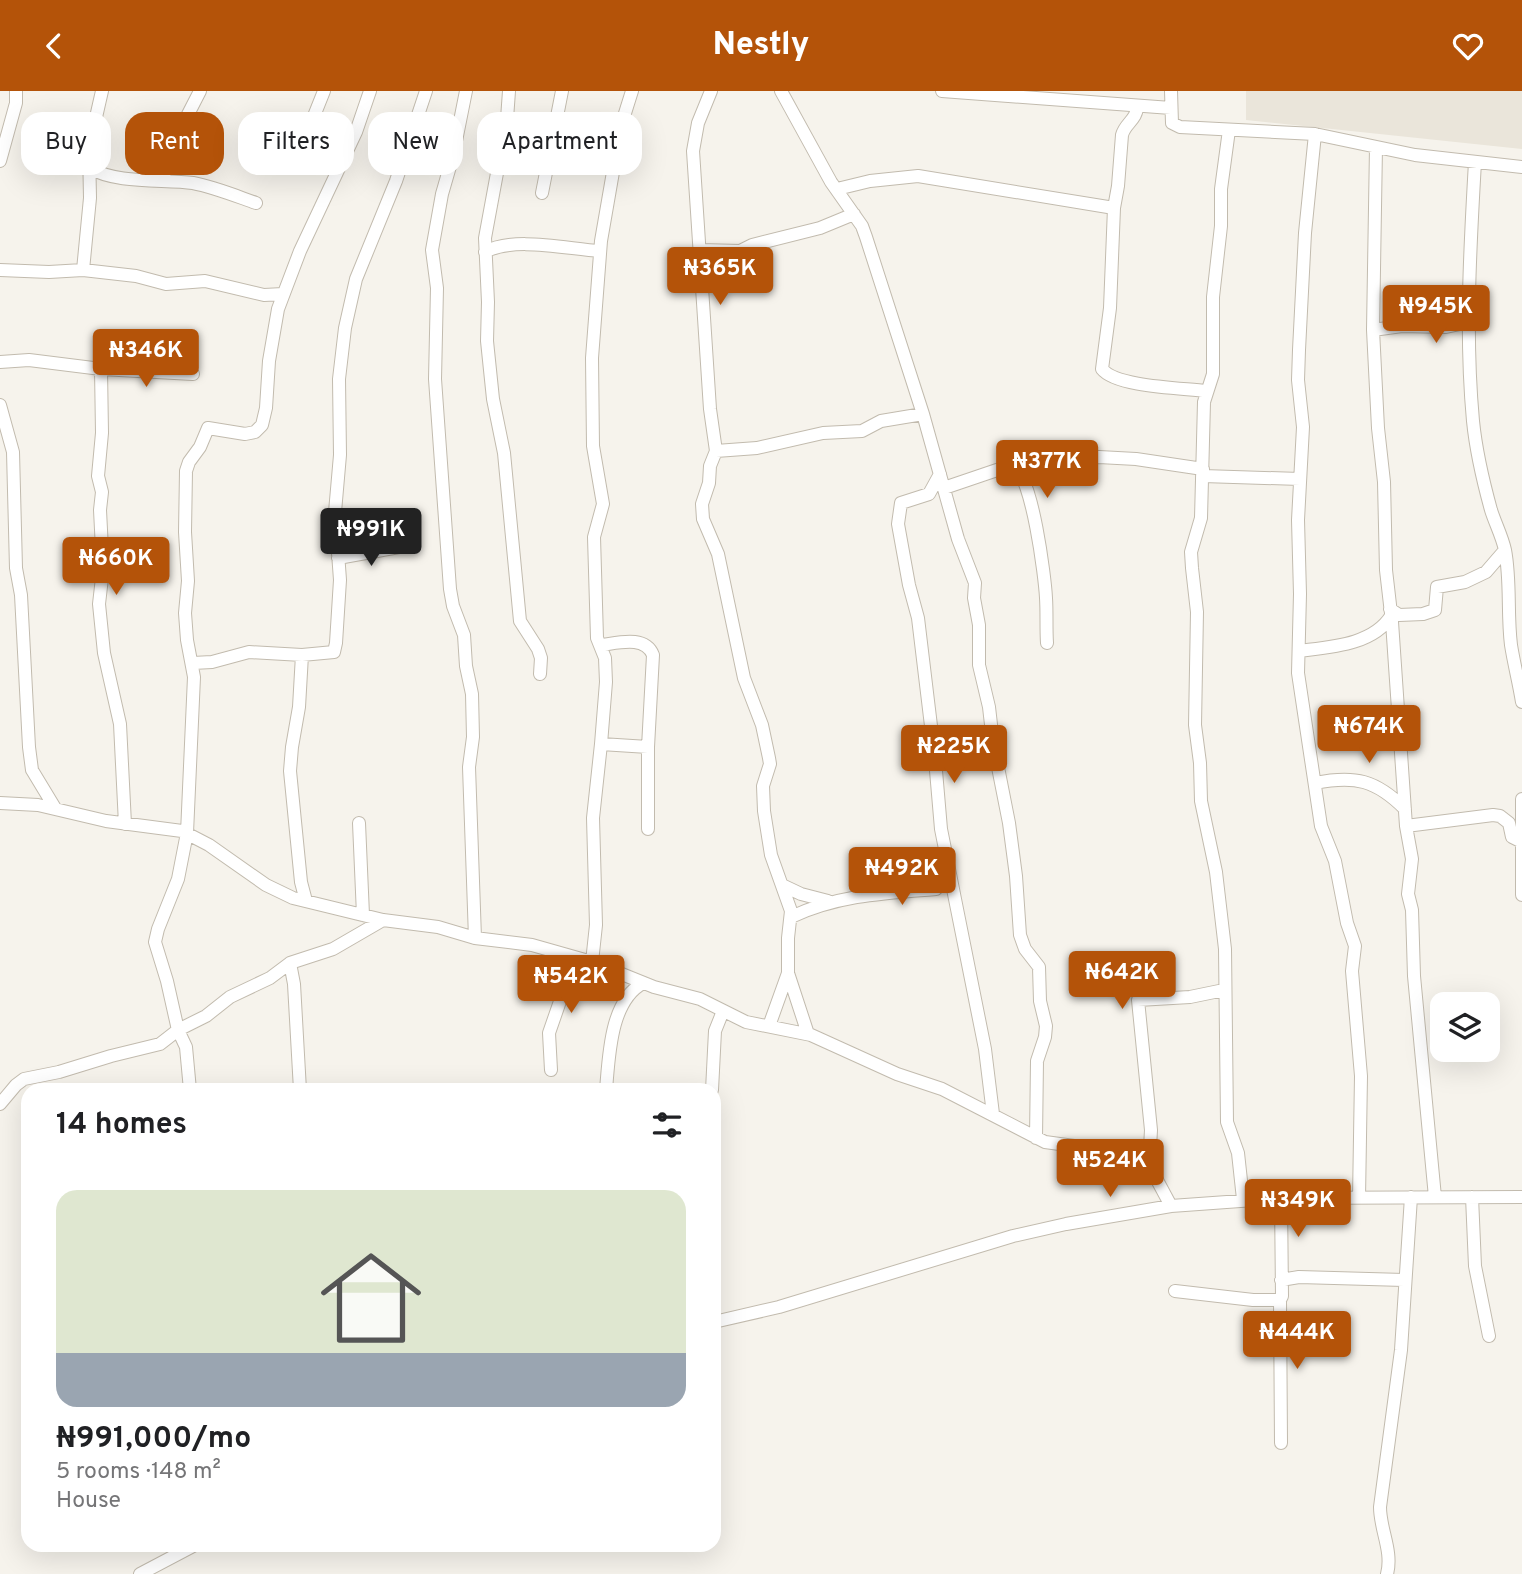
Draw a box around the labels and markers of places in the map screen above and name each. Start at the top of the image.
pin: ₦365K [671,247,769,307]
pin: ₦945K [1387,285,1485,345]
pin: ₦346K [97,329,195,389]
pin: ₦377K [998,441,1096,500]
pin: ₦991K [322,509,420,568]
pin: ₦660K [67,538,165,597]
pin: ₦674K [1320,705,1418,765]
pin: ₦225K [905,725,1003,785]
pin: ₦492K [853,847,951,907]
pin: ₦642K [1073,951,1171,1011]
pin: ₦542K [522,955,620,1015]
pin: ₦524K [1061,1139,1159,1199]
pin: ₦349K [1249,1179,1347,1239]
pin: ₦444K [1248,1311,1346,1371]

